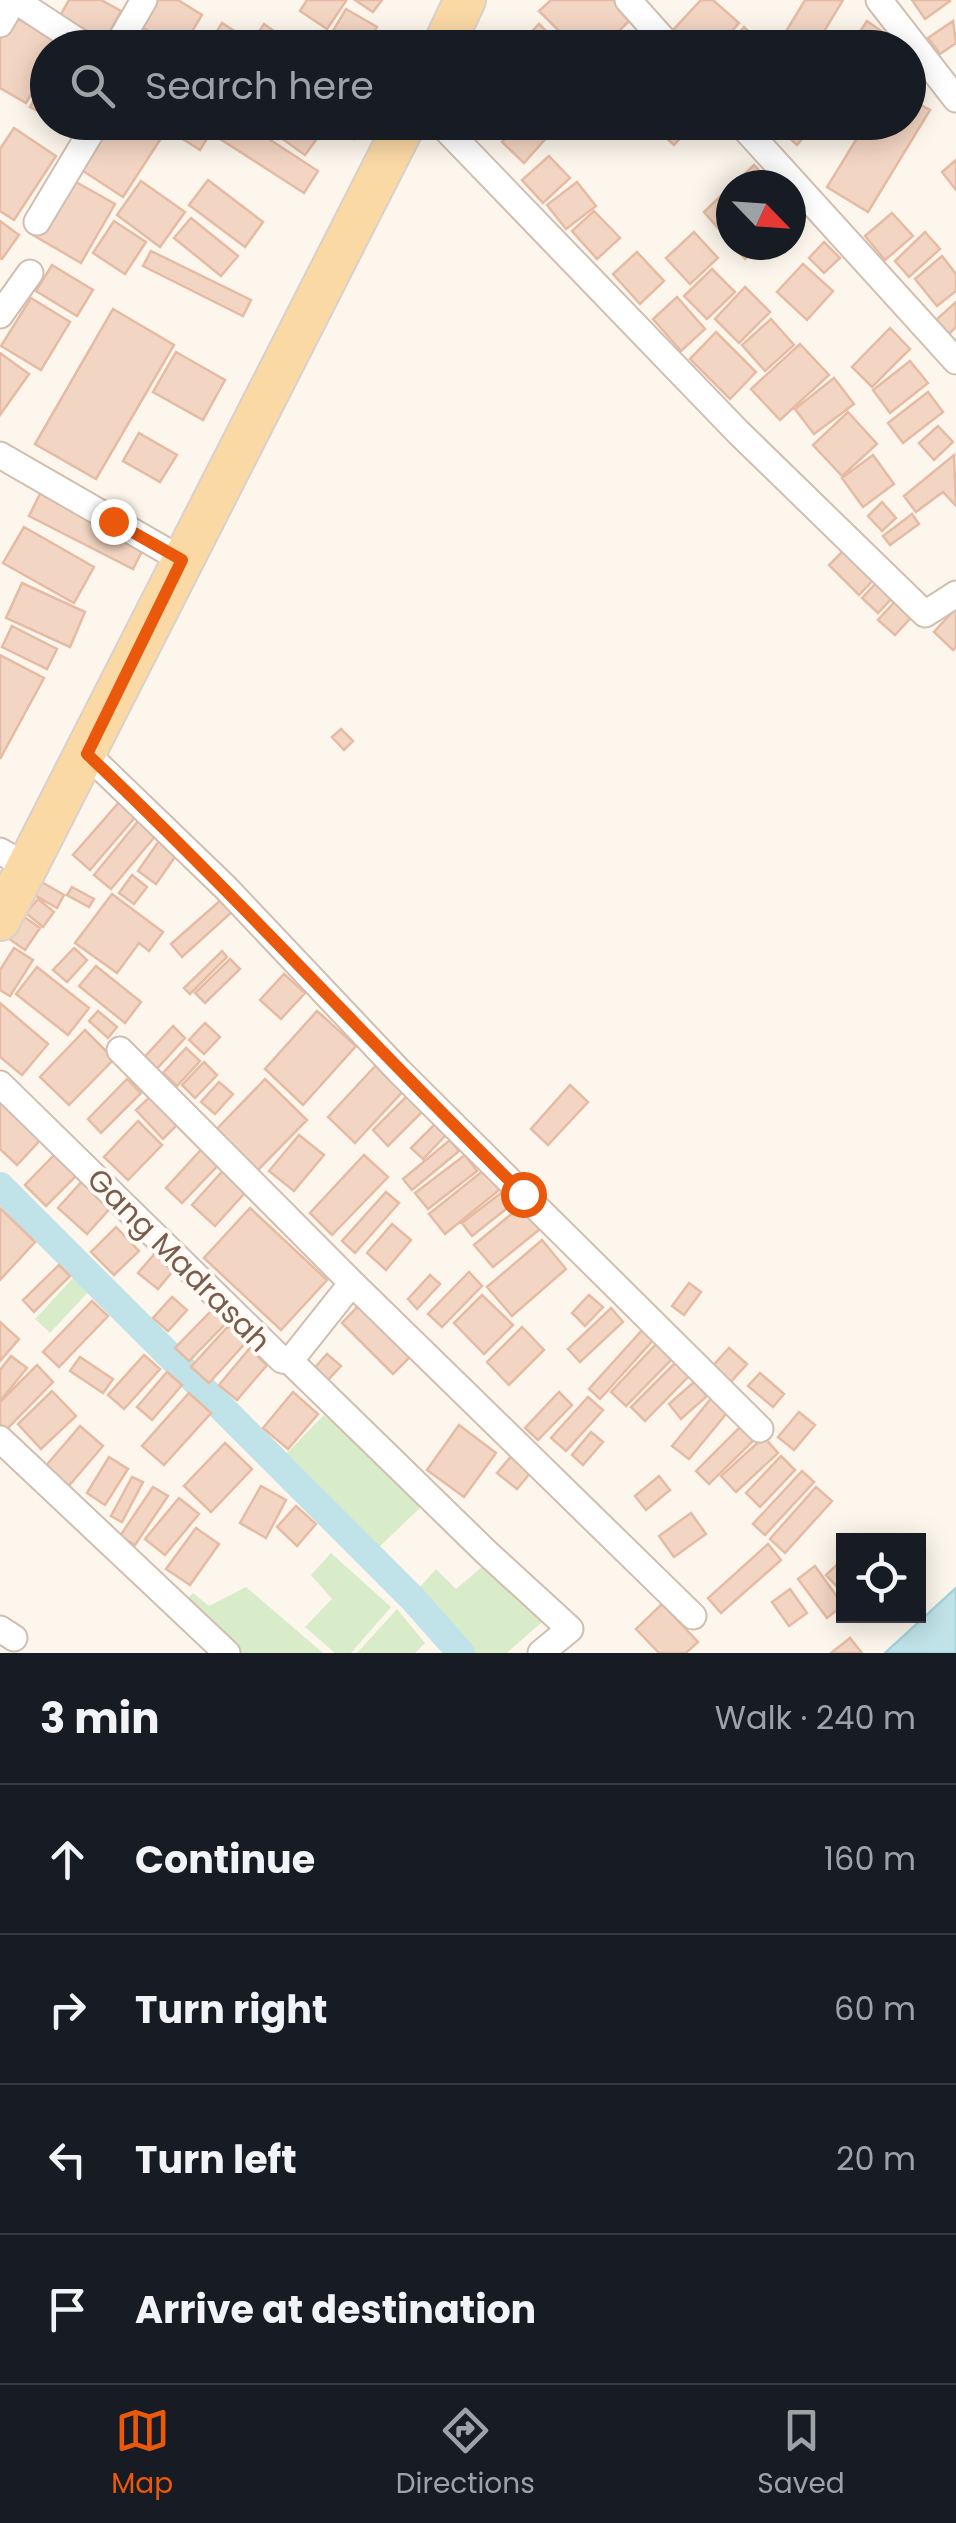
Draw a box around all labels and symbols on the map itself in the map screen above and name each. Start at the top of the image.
north arrow [716,170,806,260]
route end [91,499,137,545]
street label: Gang Madrasah [77,1158,281,1362]
route start [501,1172,547,1218]

